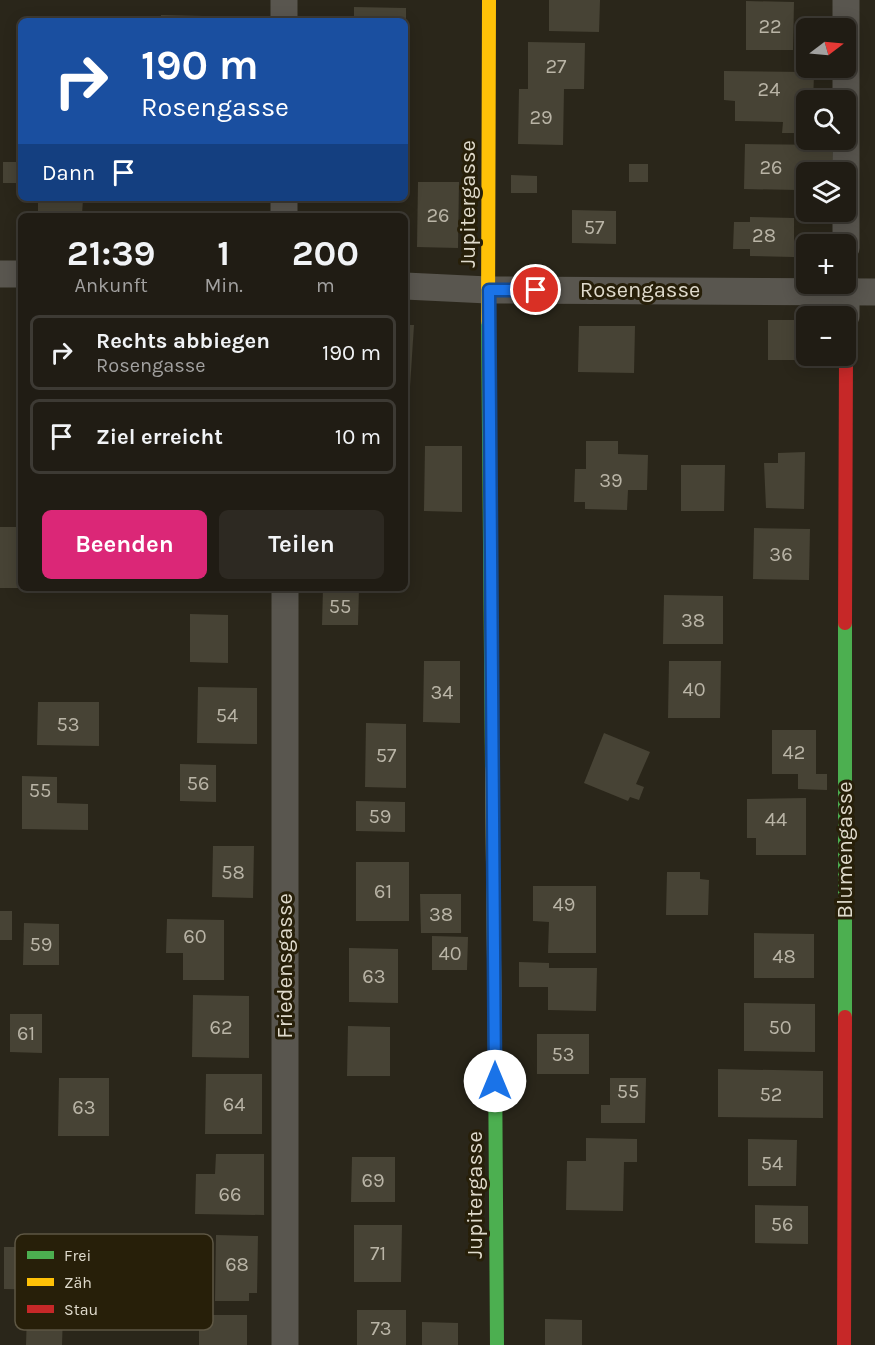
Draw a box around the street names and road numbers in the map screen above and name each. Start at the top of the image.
street label: Jupitergasse [455,140,481,268]
street label: Rosengasse [580,277,700,303]
street label: Blumengasse [832,781,858,919]
street label: Friedensgasse [272,893,298,1039]
street label: Jupitergasse [462,1131,488,1259]

